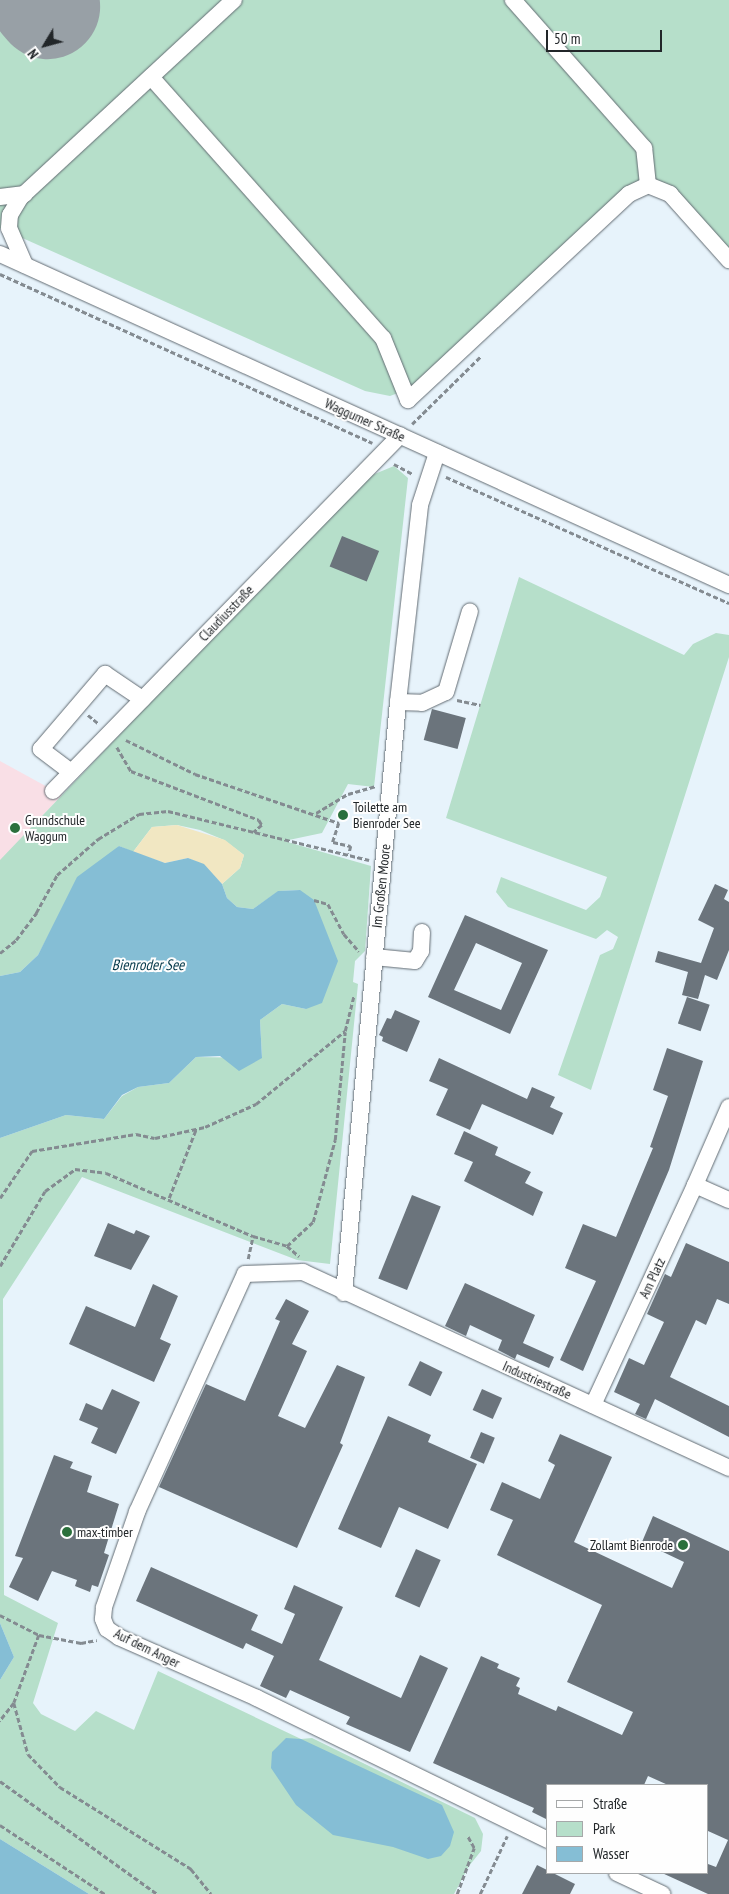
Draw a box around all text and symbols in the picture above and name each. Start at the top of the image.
north arrow [20,20,70,70]
scale bar [549,20,665,52]
text: 50 m [554,29,580,48]
text: N [24,46,42,62]
street label: Waggumer Straße [322,395,408,445]
street label: Claudiusstraße [195,581,257,645]
place label: Toilette am Bienroder See [353,799,421,832]
marker: Toilette am Bienroder See [337,809,349,821]
place label: Grundschule Waggum [25,812,85,844]
marker: Grundschule Waggum [9,822,21,834]
street label: Im Großen Moore [368,843,394,929]
water label: Bienroder See [112,956,184,974]
street label: Am Platz [635,1255,669,1301]
street label: Industriestraße [500,1357,574,1403]
place label: max-timber [77,1524,133,1540]
marker: max-timber [61,1526,73,1538]
place label: Zollamt Bienrode [590,1537,673,1553]
marker: Zollamt Bienrode [677,1539,689,1551]
street label: Auf dem Anger [111,1625,183,1671]
legend [546,1784,709,1874]
text: Straße [593,1794,627,1813]
text: Park [593,1819,615,1838]
text: Wasser [593,1844,629,1863]

